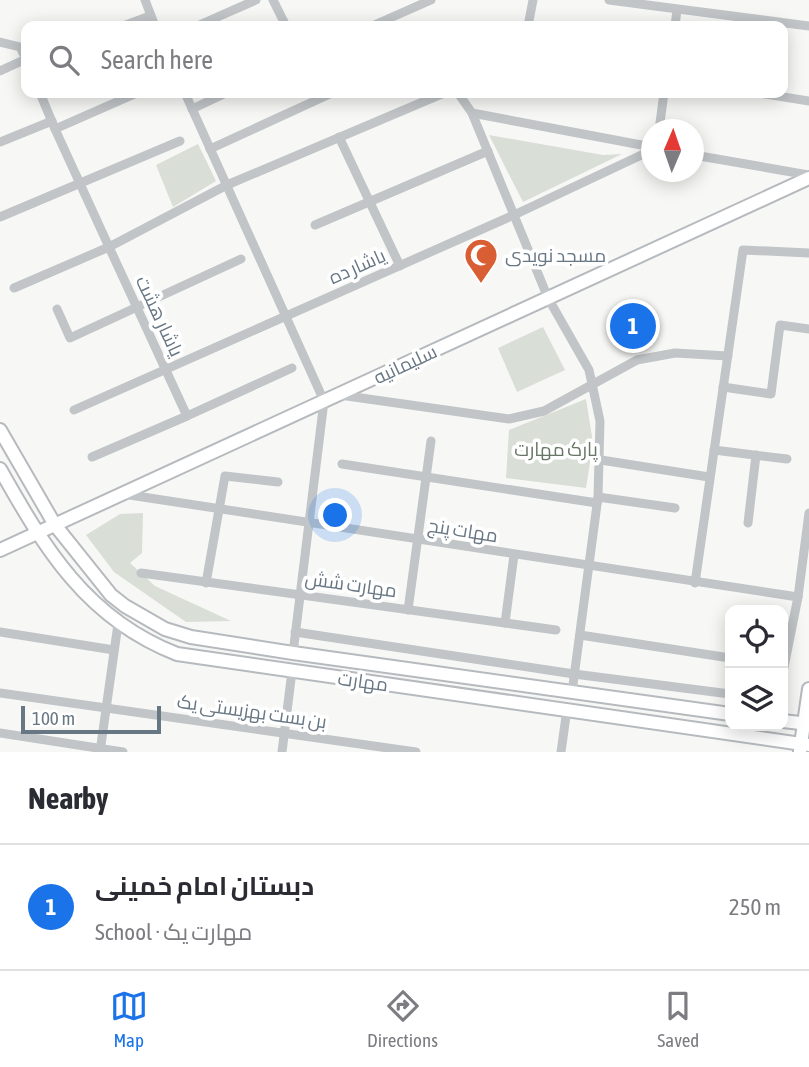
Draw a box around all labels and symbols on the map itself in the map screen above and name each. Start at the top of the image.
north arrow [641,119,704,182]
mosque icon: مسجد نویدی [462,236,500,285]
street label: یاشار ده [325,244,389,289]
place label: مسجد نویدی [505,244,606,267]
street label: یاشار هشت [131,272,188,360]
pin: 1 [610,300,656,352]
street label: سلیمانیه [370,340,440,388]
park label: پارک مهارت [514,438,598,462]
your location [318,498,352,532]
street label: مهات پنج [426,514,500,549]
street label: مهارت شش [304,567,398,602]
street label: مهارت [336,667,389,696]
street label: بن بست بهزیستی یک [176,690,328,733]
scale bar [21,703,161,735]

